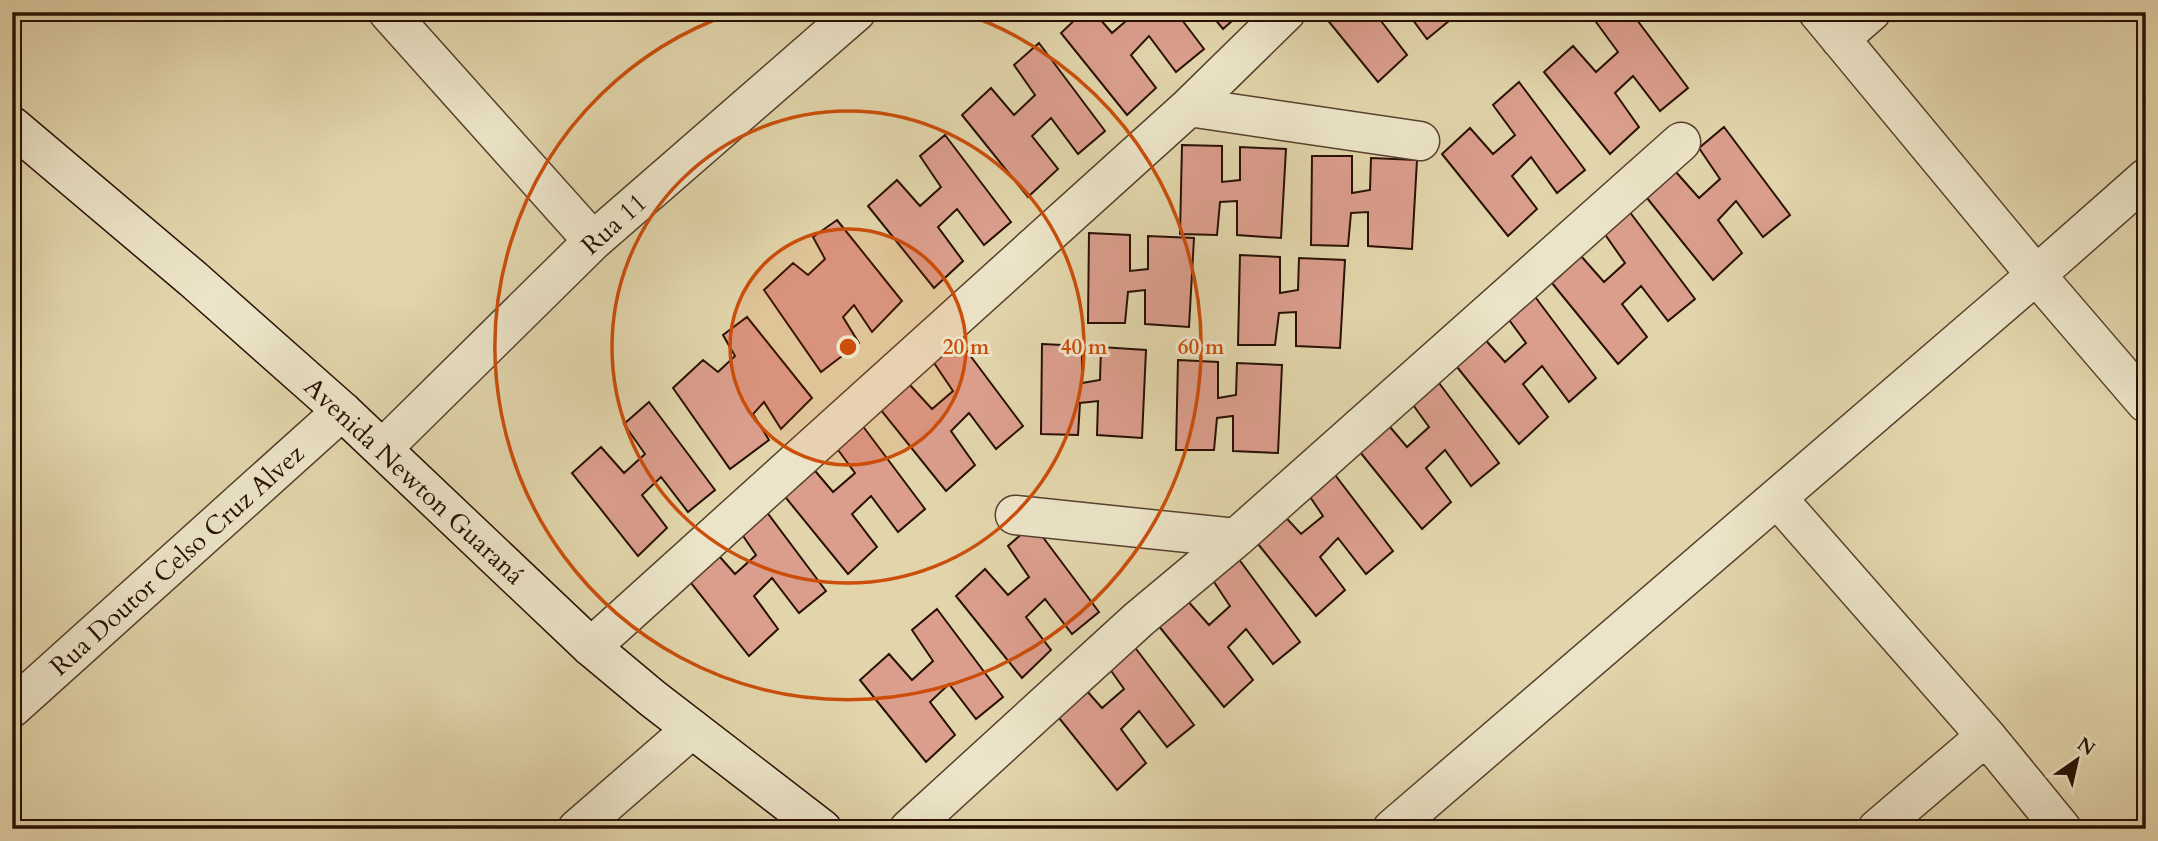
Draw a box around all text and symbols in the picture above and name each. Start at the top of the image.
street label: Rua 11 [574,185,654,263]
text: 20 m [943,333,990,362]
text: 40 m [1061,333,1108,362]
text: 60 m [1178,333,1225,362]
centre of rings [836,335,860,359]
street label: Avenida Newton Guaraná [296,370,532,592]
street label: Rua Doutor Celso Cruz Alvez [42,436,312,684]
north arrow [2042,726,2112,796]
text: N [2072,731,2100,762]

